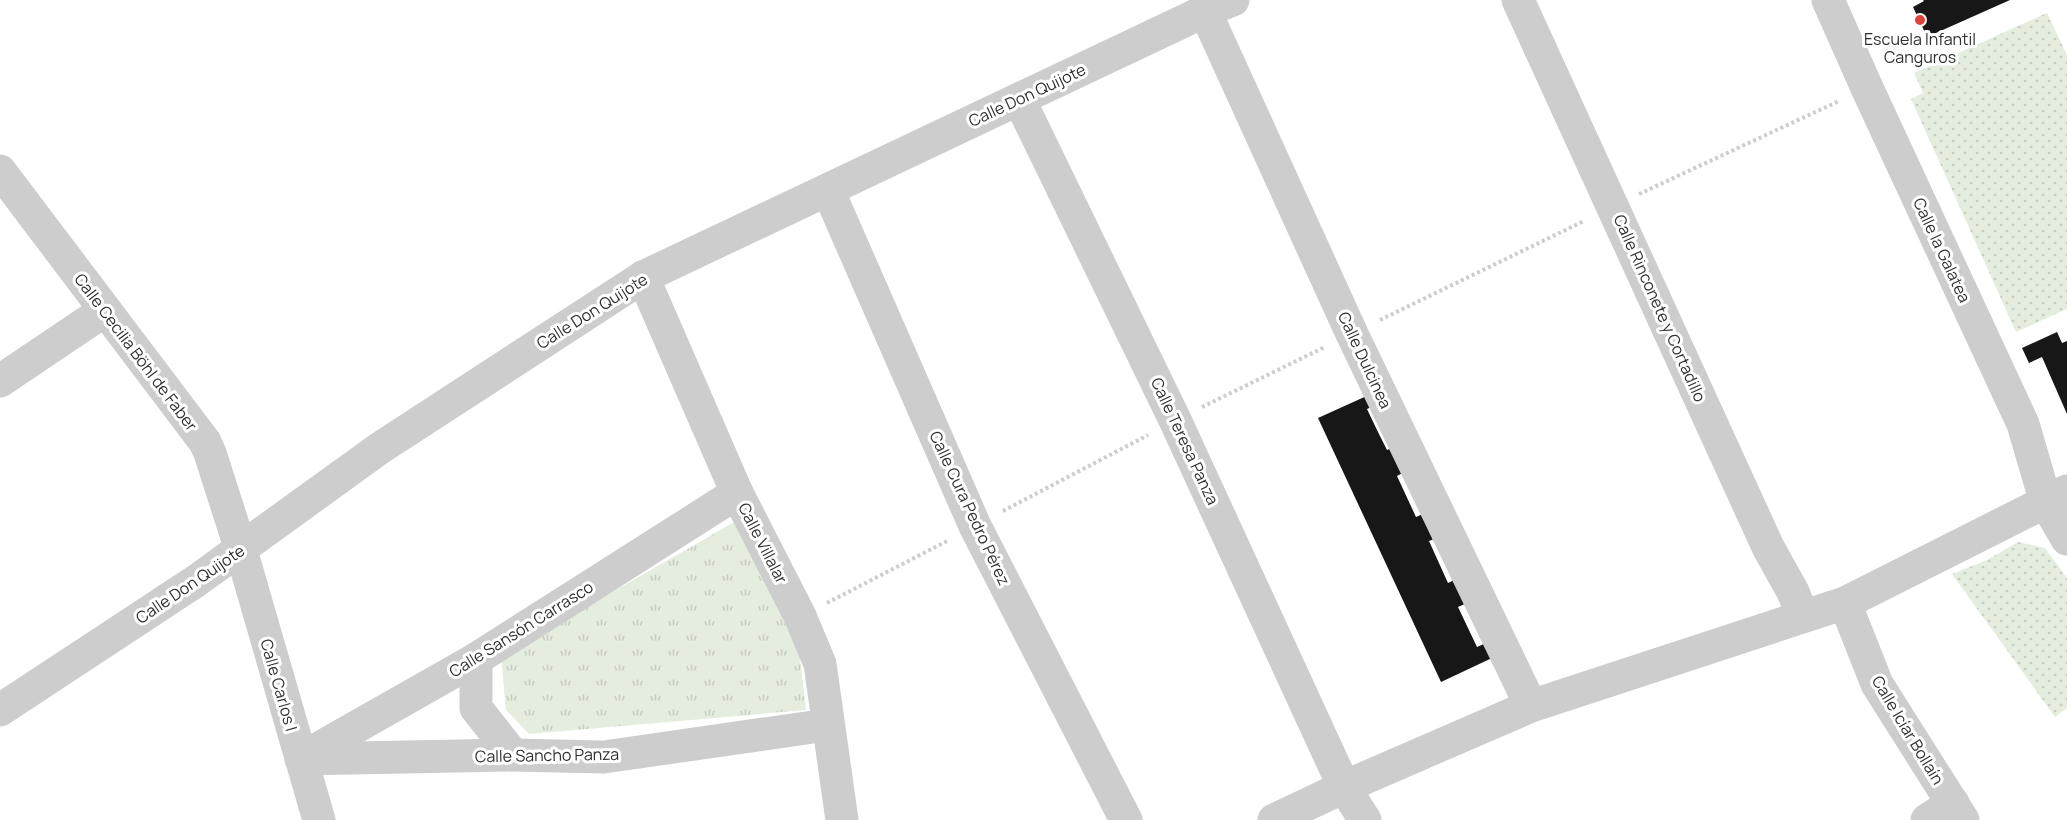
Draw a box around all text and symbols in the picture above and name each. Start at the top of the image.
marker: Escuela Infantil Canguros [1913,13,1927,27]
place label: Escuela Infantil Canguros [1864,28,1976,68]
street label: Calle Don Quijote [965,58,1089,132]
street label: Calle la Galatea [1908,194,1976,306]
street label: Calle Rinconete y Cortadillo [1609,211,1711,405]
street label: Calle Don Quijote [532,268,652,354]
street label: Calle Cecilia Böhl de Faber [69,269,203,435]
street label: Calle Dulcinea [1333,308,1397,412]
street label: Calle Teresa Panza [1146,374,1224,508]
street label: Calle Cura Pedro Pérez [925,427,1015,589]
street label: Calle Villalar [733,499,793,587]
street label: Calle Don Quijote [131,539,249,629]
street label: Calle Sansón Carrasco [445,576,597,682]
street label: Calle Carlos I [255,636,303,734]
street label: Calle Icíar Bollaín [1867,672,1949,788]
street label: Calle Sancho Panza [475,743,619,767]

